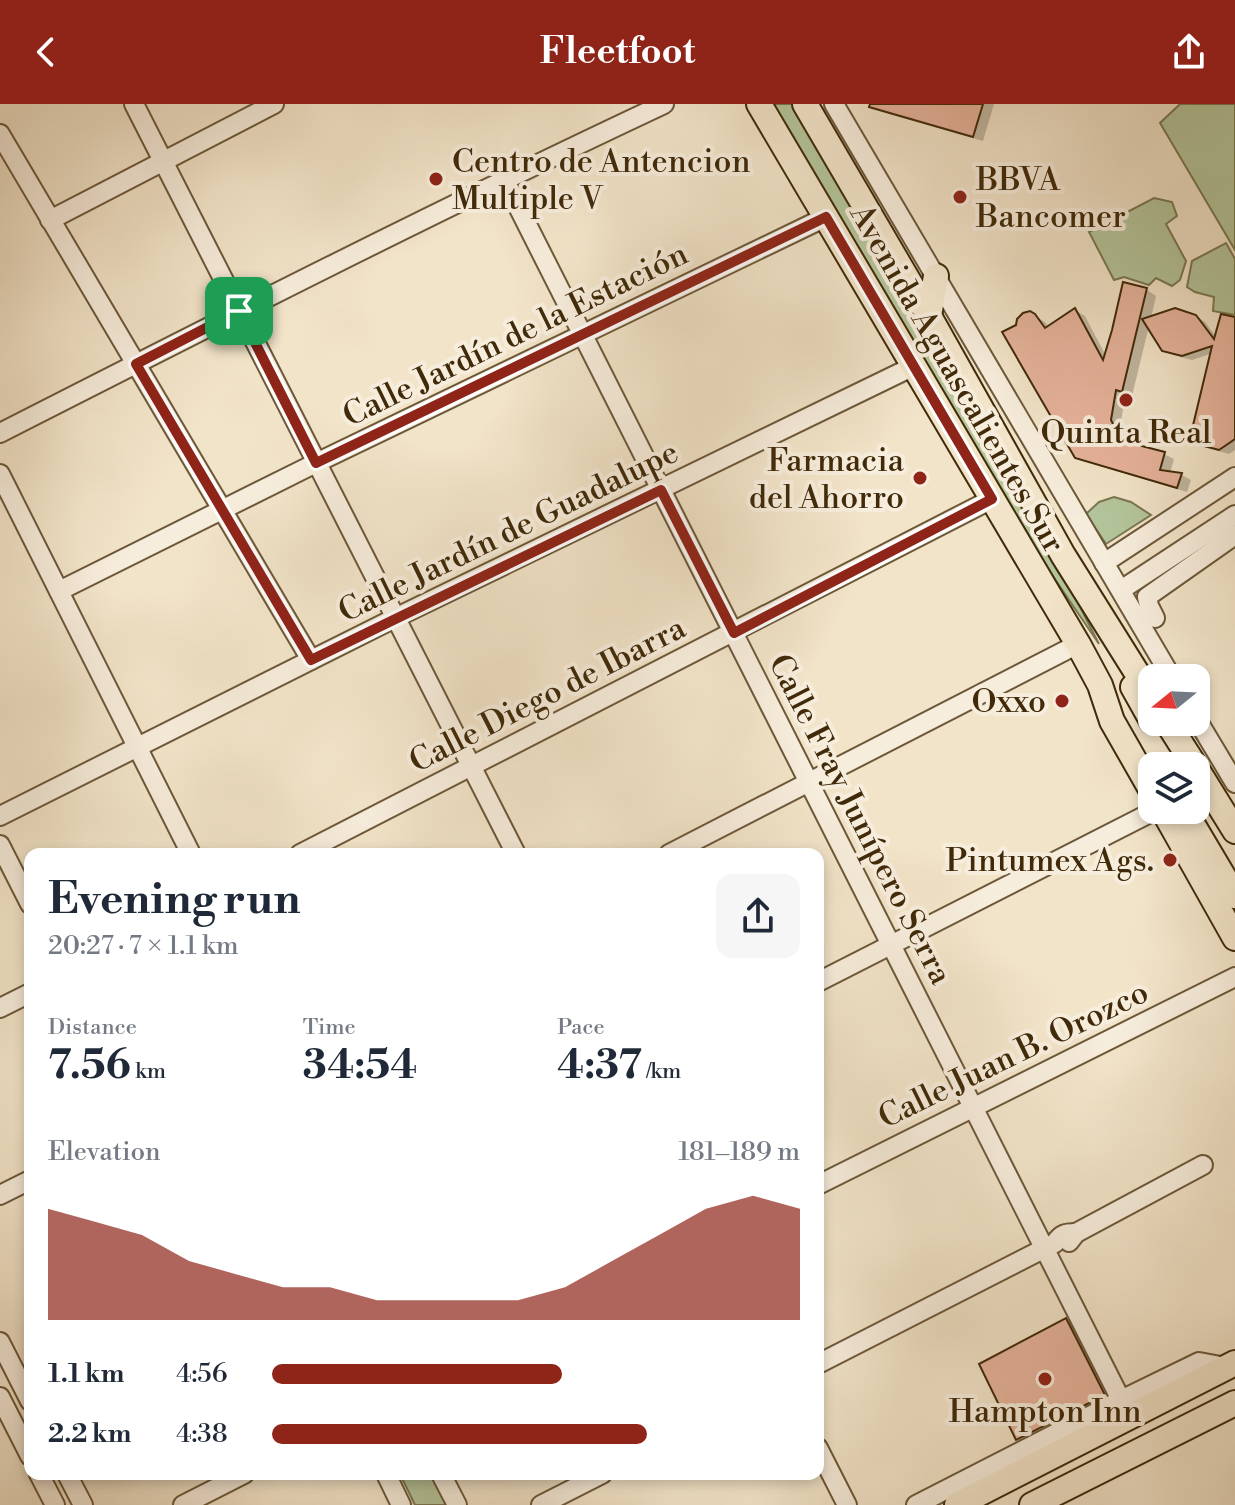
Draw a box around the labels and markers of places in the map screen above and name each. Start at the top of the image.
place label: Centro de Antencion Multiple V [452,142,751,219]
place label: BBVA Bancomer [975,160,1126,237]
marker: Centro de Antencion Multiple V [427,170,445,188]
marker: BBVA Bancomer [951,188,969,206]
pin [205,277,273,345]
marker: Quinta Real [1117,391,1135,409]
place label: Quinta Real [1040,413,1212,453]
place label: Farmacia del Ahorro [749,441,905,518]
marker: Farmacia del Ahorro [911,469,929,487]
place label: Oxxo [971,682,1046,722]
marker: Oxxo [1053,692,1071,710]
place label: Pintumex Ags. [945,841,1154,881]
marker: Pintumex Ags. [1161,851,1179,869]
marker: Hampton Inn [1036,1370,1054,1388]
place label: Hampton Inn [948,1392,1142,1432]

